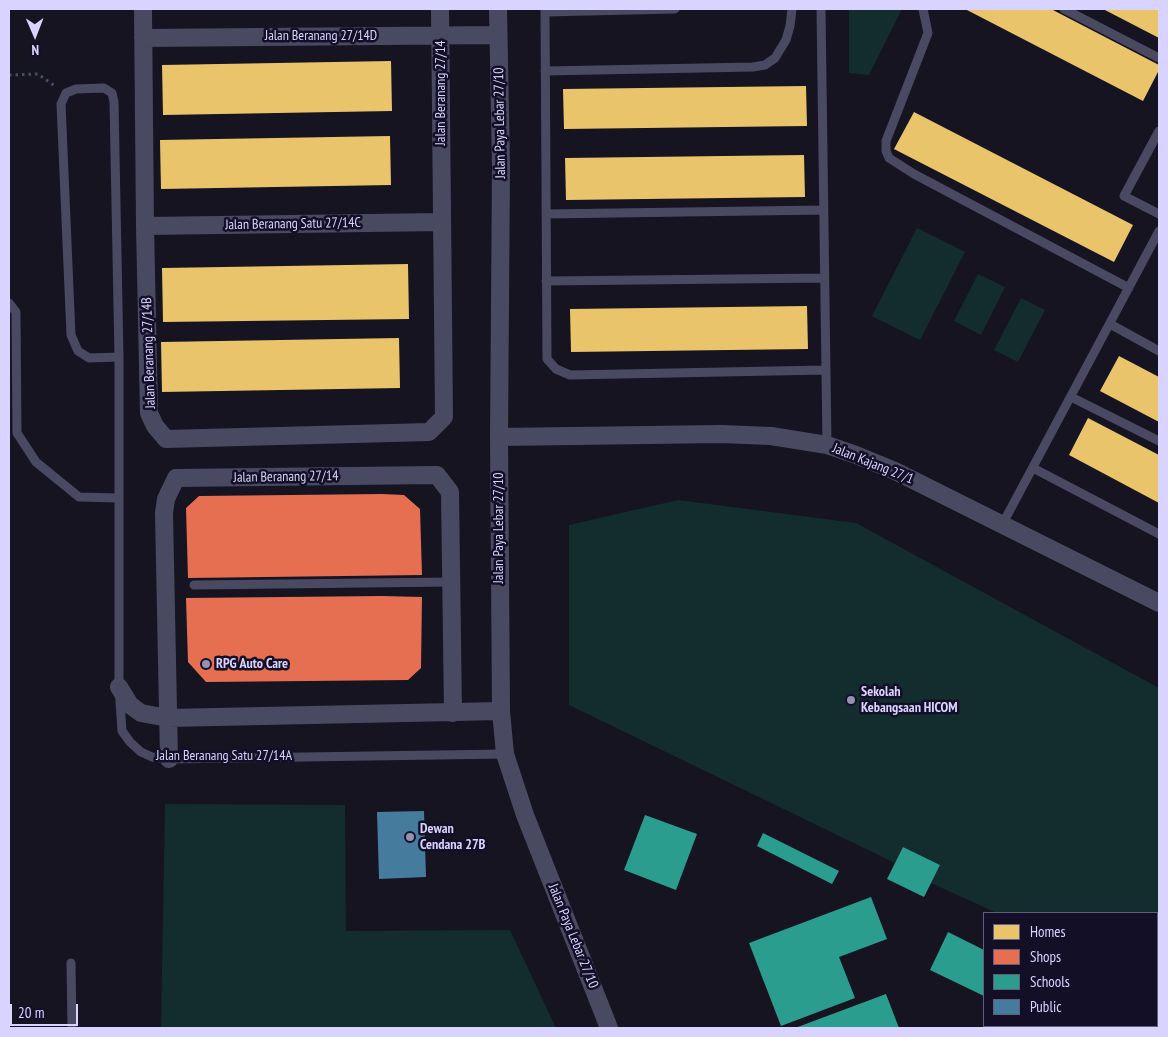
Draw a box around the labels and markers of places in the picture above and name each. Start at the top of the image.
place label: RPG Auto Care [216,656,288,672]
marker: RPG Auto Care [200,658,212,670]
place label: Sekolah Kebangsaan HICOM [861,684,958,716]
marker: Sekolah Kebangsaan HICOM [845,694,857,706]
place label: Dewan Cendana 27B [420,821,485,854]
marker: Dewan Cendana 27B [404,831,416,843]

